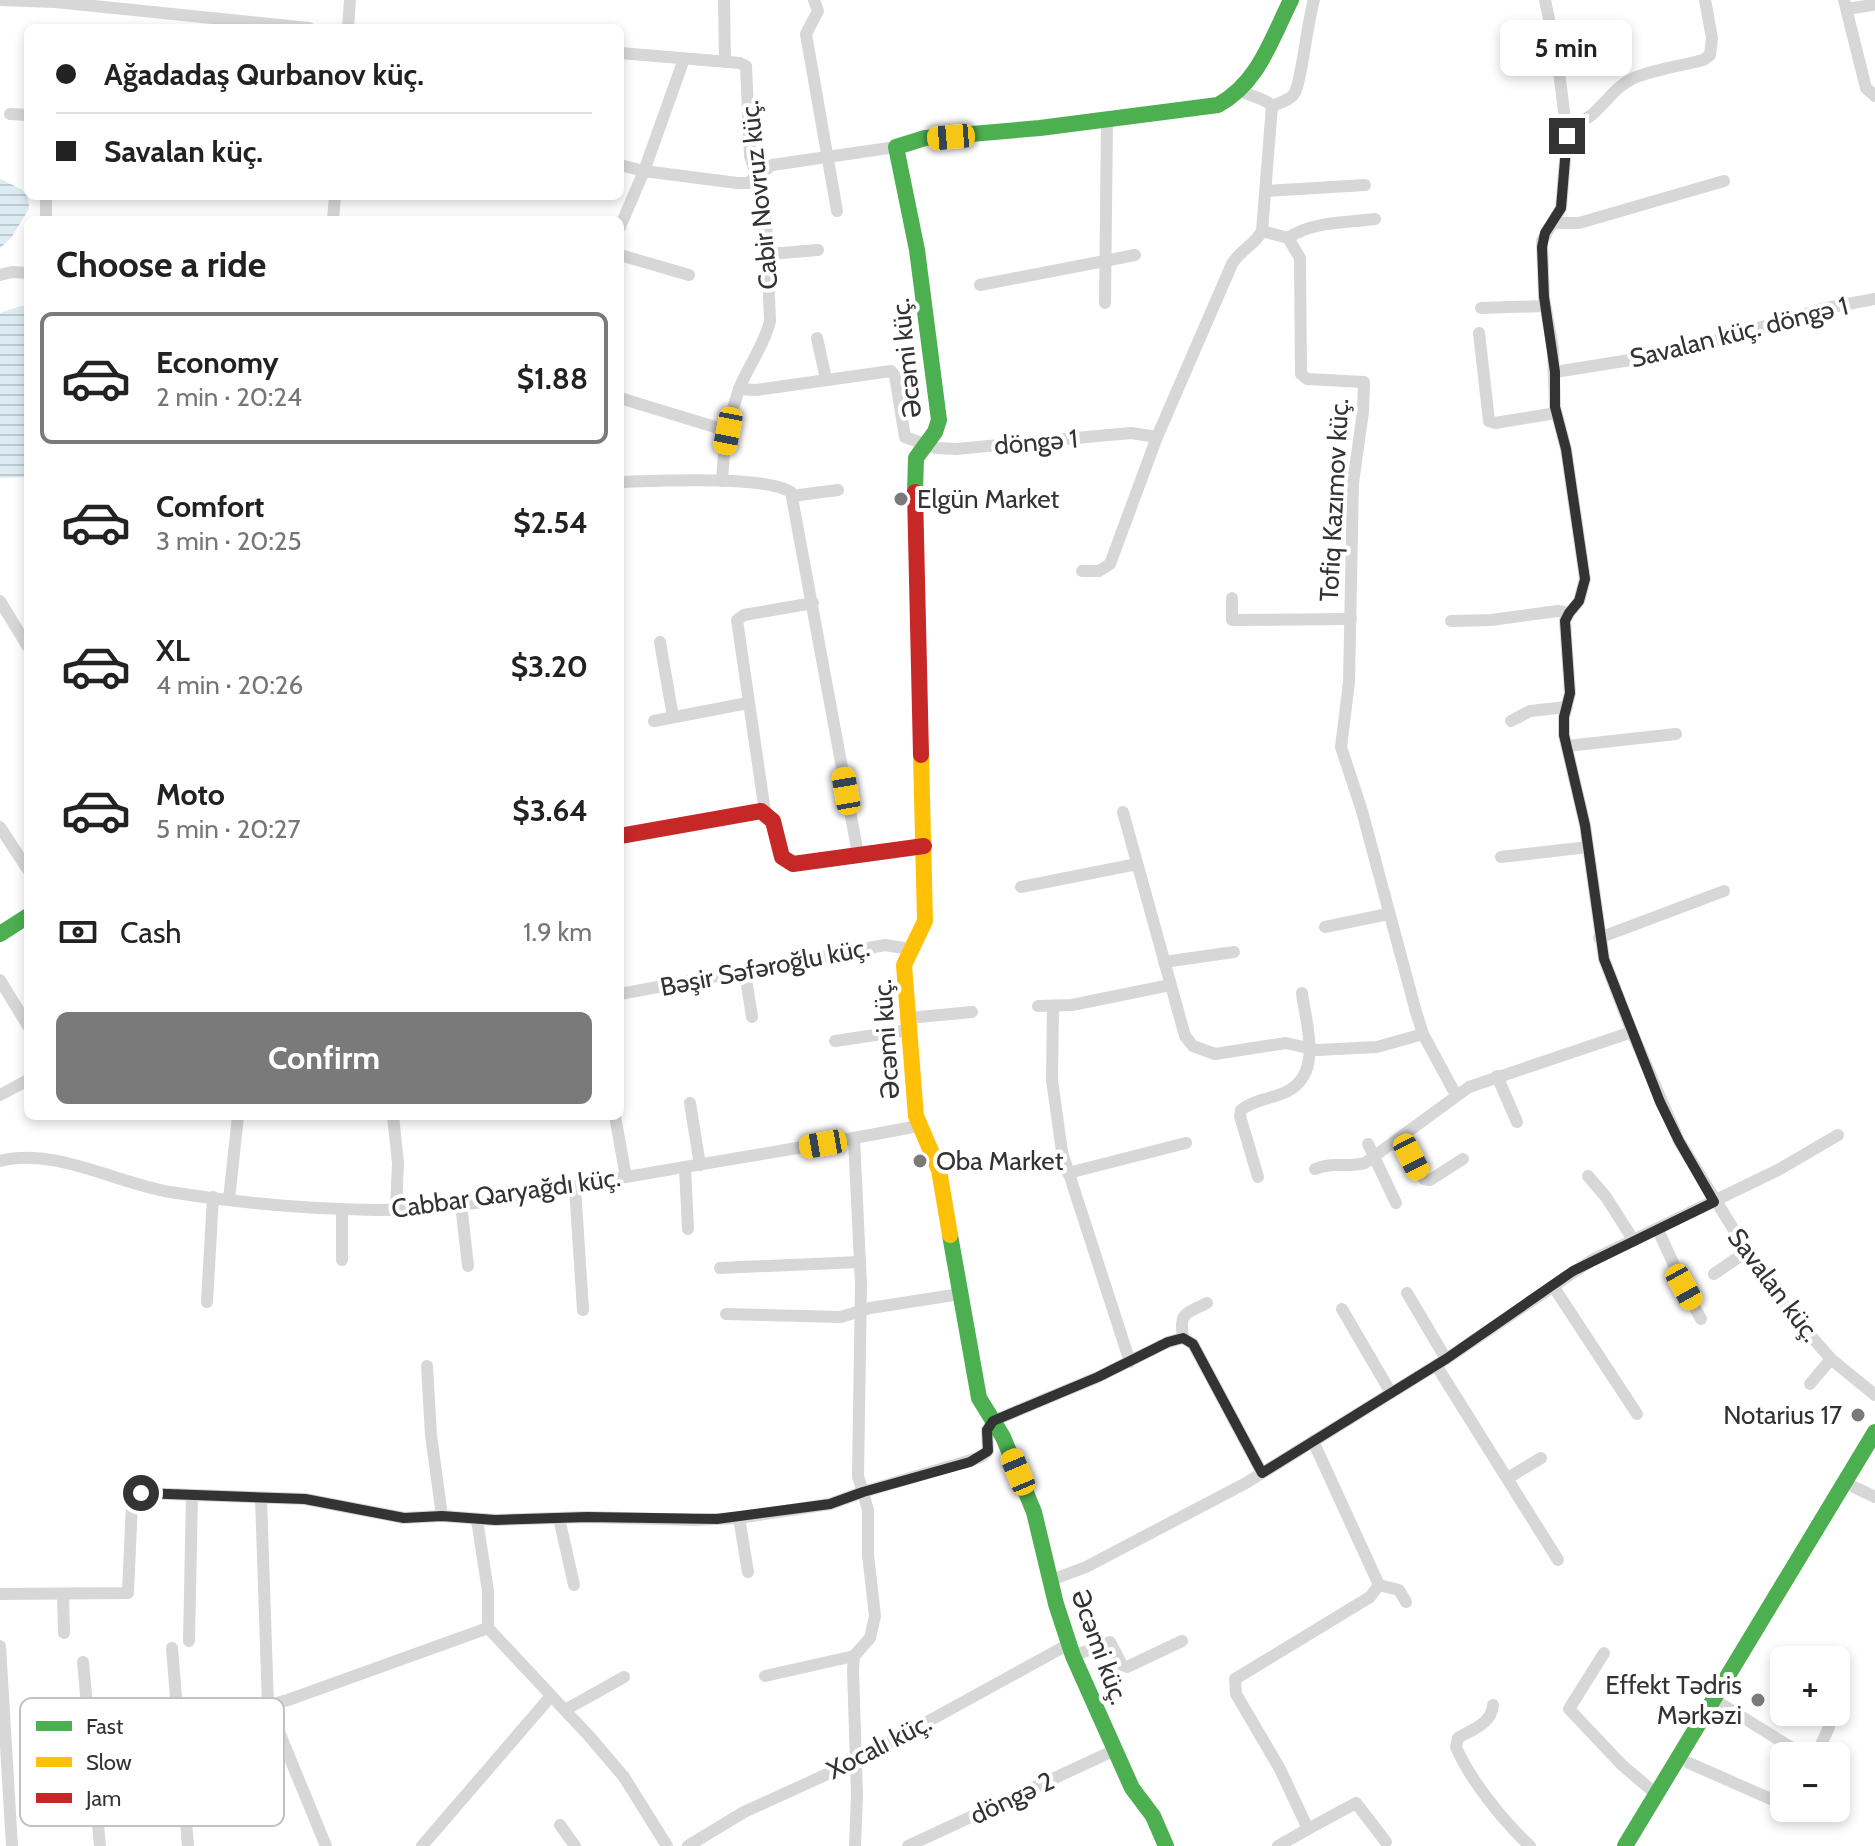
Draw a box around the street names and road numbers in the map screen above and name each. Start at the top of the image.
street label: Cabir Novruz küç. [733,99,785,291]
street label: Savalan küç. döngə 1 [1627,289,1851,375]
street label: Əcəmi küç. [884,297,928,419]
street label: Tofiq Kazımov küç. [1313,398,1355,602]
street label: döngə 1 [993,422,1079,462]
street label: Bəşir Səfəroğlu küç. [657,931,873,1003]
street label: Əcəmi küç. [866,978,906,1100]
street label: Cabbar Qaryağdı küç. [389,1161,623,1225]
street label: Savalan küç. [1721,1222,1827,1348]
street label: Əcəmi küç. [1064,1585,1136,1709]
street label: Xocalı küç. [821,1706,937,1786]
street label: döngə 2 [965,1765,1059,1831]

